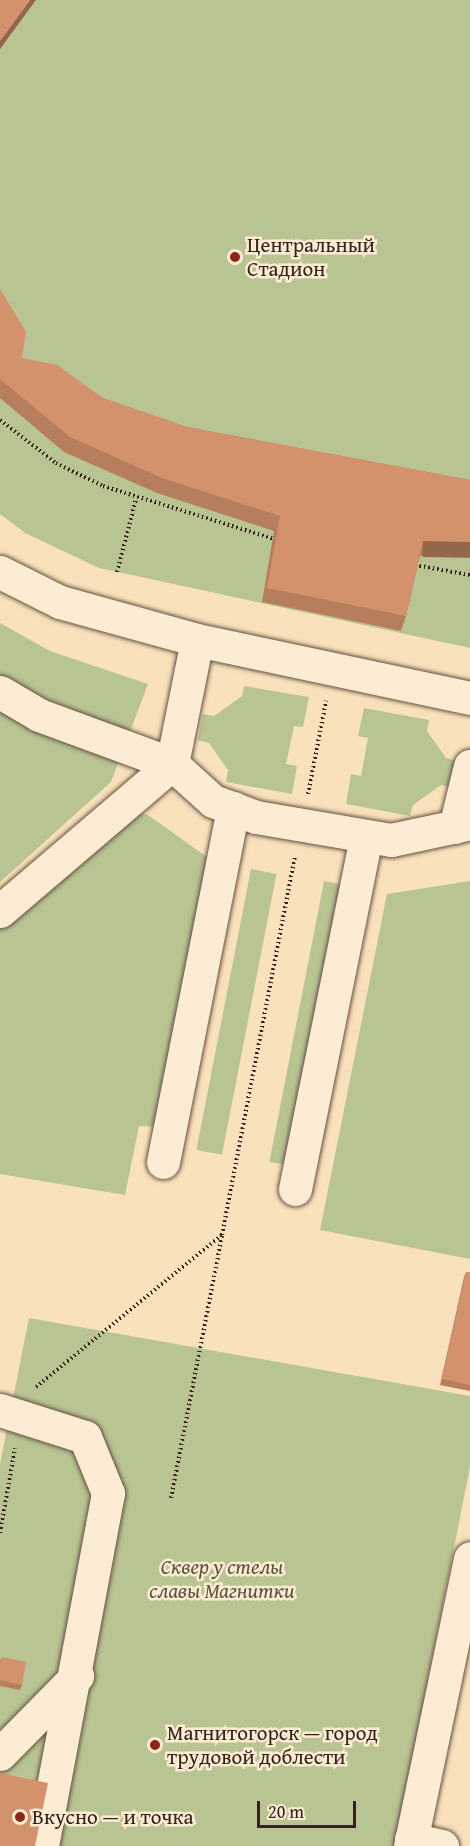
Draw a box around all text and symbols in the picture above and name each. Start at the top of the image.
place label: Центральный Стадион [247,232,375,282]
marker: Центральный Стадион [228,250,242,264]
park label: Сквер у стелы славы Магнитки [149,1554,295,1604]
place label: Магнитогорск — город трудовой доблести [167,1720,378,1770]
marker: Магнитогорск — город трудовой доблести [148,1738,162,1752]
scale bar [260,1789,359,1827]
text: 20 m [268,1798,304,1825]
place label: Вкусно — и точка [32,1804,194,1830]
marker: Вкусно — и точка [13,1810,27,1824]

